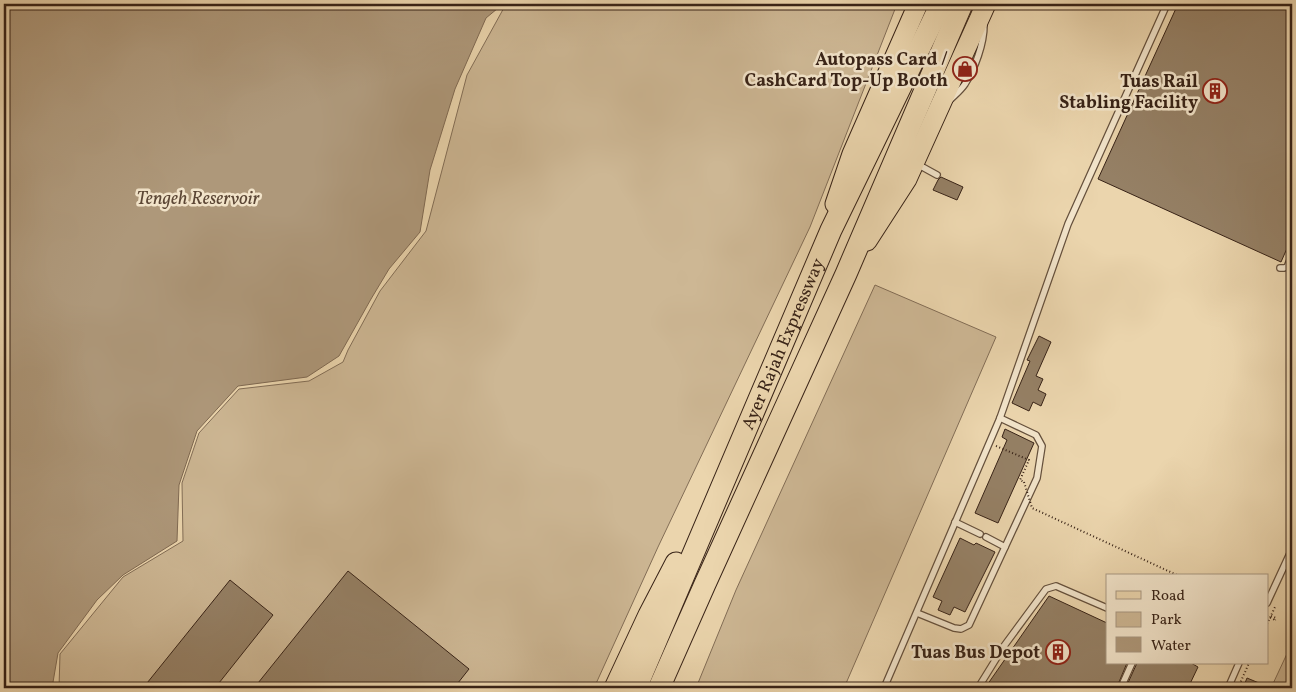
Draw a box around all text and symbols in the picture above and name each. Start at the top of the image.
place label: Autopass Card / CashCard Top-Up Booth [745,48,948,94]
shop icon: Autopass Card / CashCard Top-Up Booth [952,56,978,82]
place label: Tuas Rail Stabling Facility [1059,70,1198,116]
building icon: Tuas Rail Stabling Facility [1202,78,1228,104]
water label: Tengeh Reservoir [136,186,260,212]
street label: Ayer Rajah Expressway [736,255,832,434]
legend [1106,574,1268,664]
text: Road [1151,586,1185,607]
text: Park [1151,610,1182,631]
text: Water [1151,636,1191,657]
building icon: Tuas Bus Depot [1045,639,1071,665]
place label: Tuas Bus Depot [911,641,1040,666]

